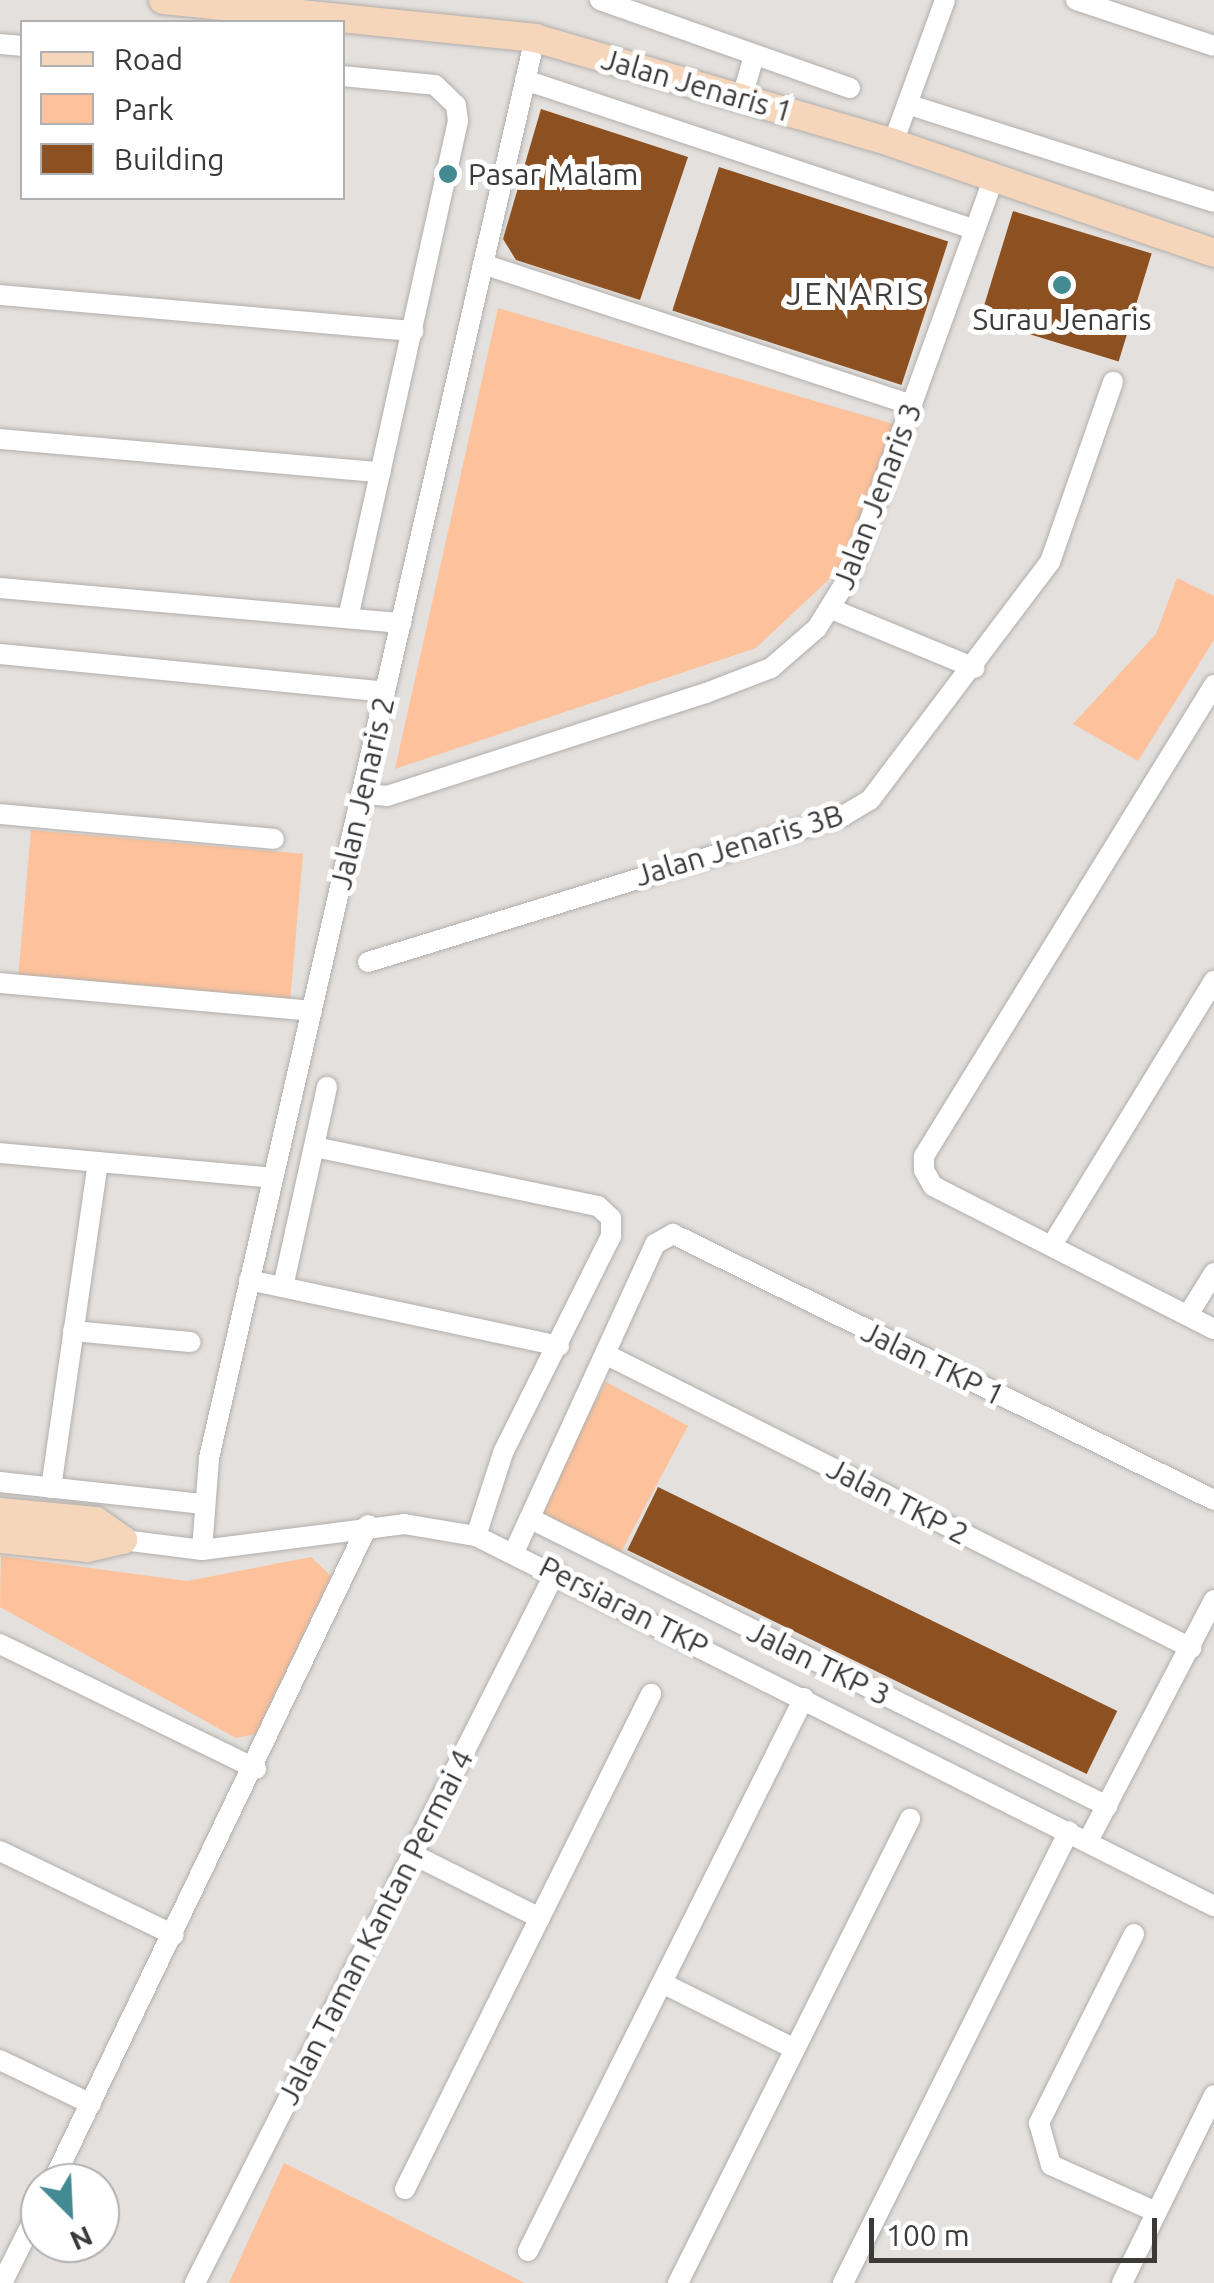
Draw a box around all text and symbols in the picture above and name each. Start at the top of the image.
legend [20,20,345,200]
street label: Jalan Jenaris 1 [597,41,797,129]
text: Road [114,42,183,76]
text: Park [114,92,174,126]
text: Building [114,142,225,176]
place label: Pasar Malam [468,156,638,192]
marker: Pasar Malam [437,163,459,185]
district label: JENARIS [786,274,926,312]
marker: Surau Jenaris [1051,274,1073,296]
place label: Surau Jenaris [972,301,1152,337]
street label: Jalan Jenaris 3 [825,398,929,594]
street label: Jalan Jenaris 2 [322,693,402,893]
street label: Jalan Jenaris 3B [630,796,848,894]
street label: Jalan TKP 1 [856,1313,1010,1413]
street label: Jalan TKP 2 [821,1450,975,1552]
street label: Persiaran TKP [534,1548,714,1664]
street label: Jalan TKP 3 [742,1613,896,1713]
street label: Jalan Taman Kantan Permai 4 [270,1744,480,2110]
north arrow [20,2163,120,2263]
scale bar [874,2198,1162,2260]
text: 100 m [886,2218,970,2252]
text: N [66,2221,97,2257]

